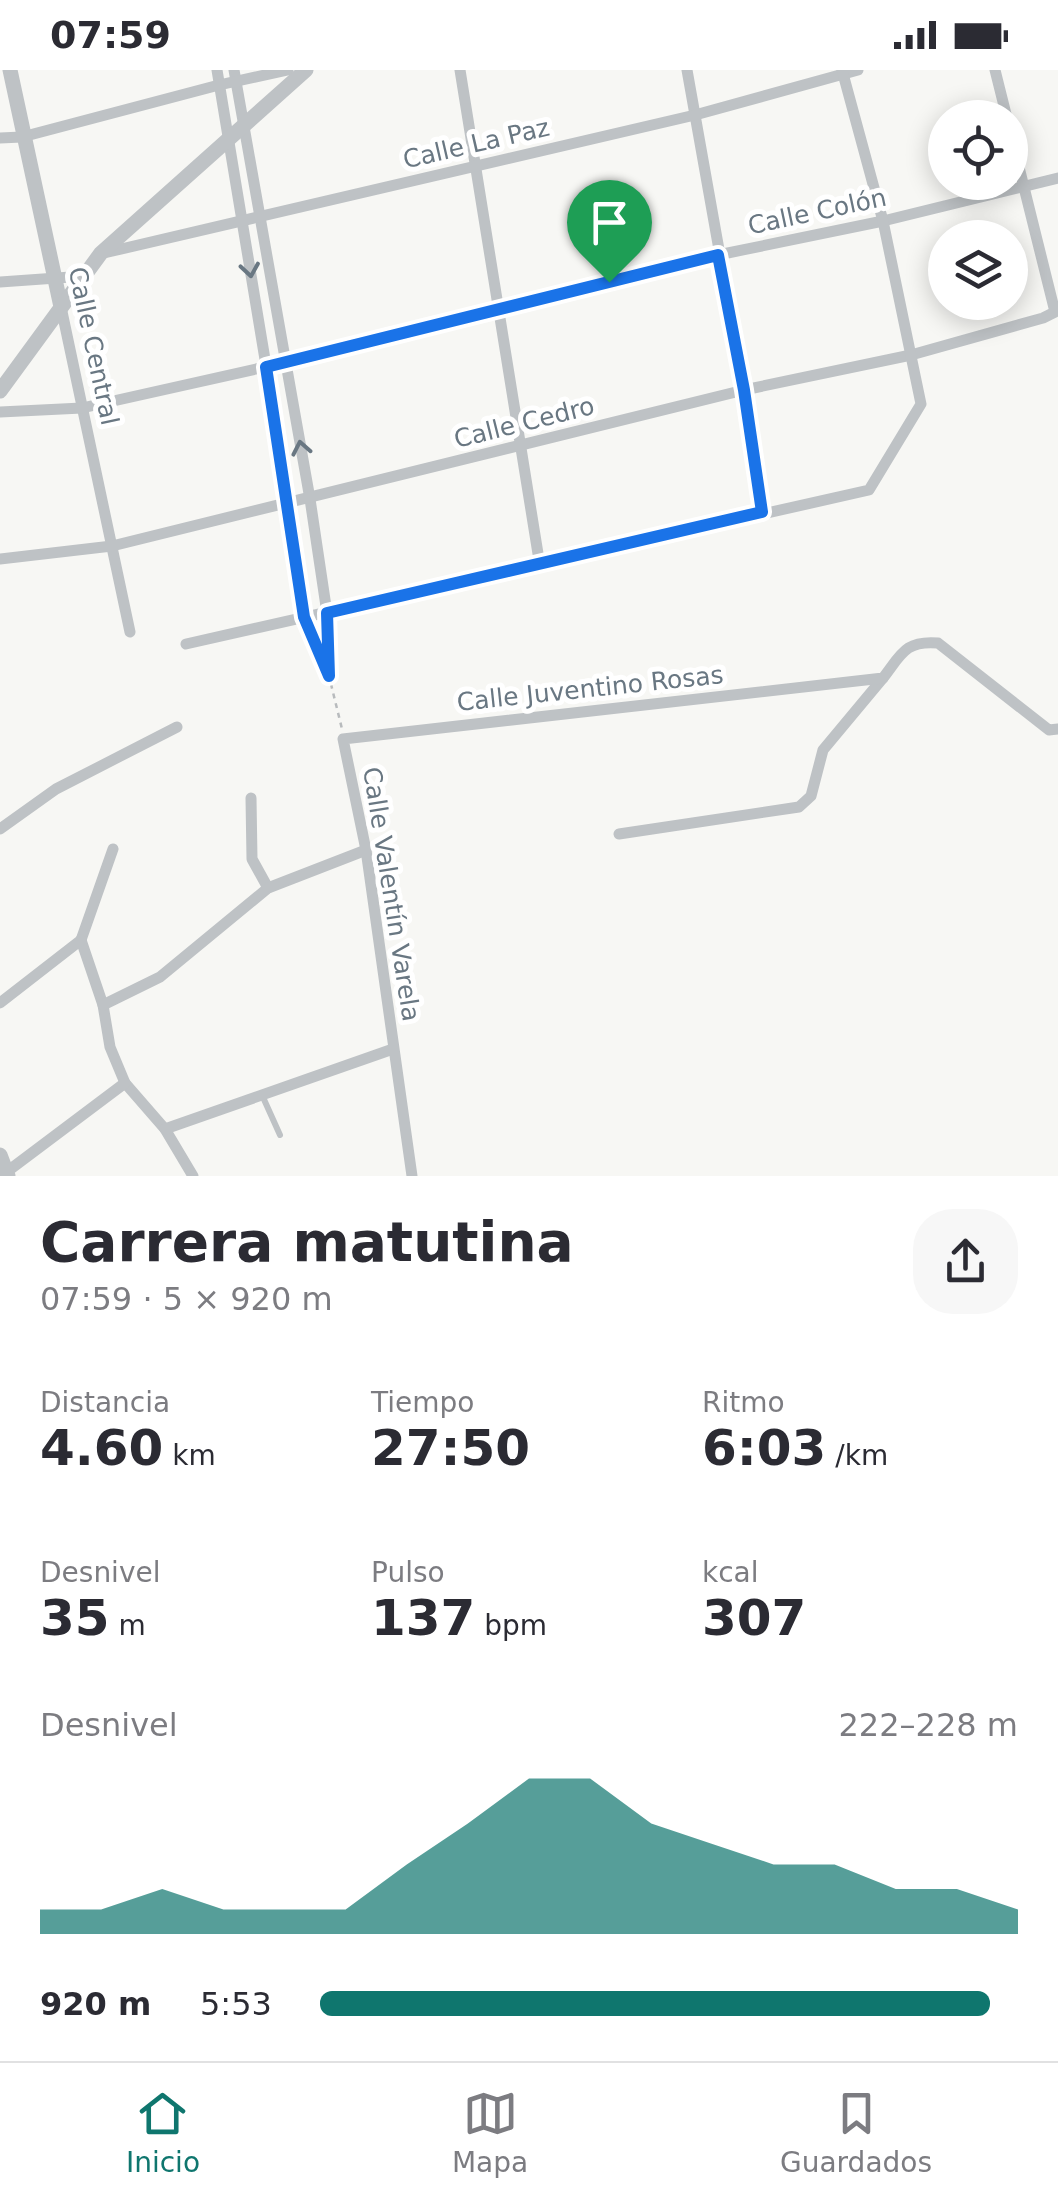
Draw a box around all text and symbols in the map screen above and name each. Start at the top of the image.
text: 07:59 [50,13,171,57]
map controls [928,100,1028,320]
button: locate [928,100,1028,200]
street label: Calle La Paz [400,113,552,174]
pin [567,180,652,283]
street label: Calle Colón [745,183,889,240]
icon: arrive [582,195,637,250]
button: layers [928,220,1028,320]
one-way arrow [239,261,260,278]
street label: Calle Central [63,264,124,428]
street label: Calle Cedro [451,391,597,454]
one-way arrow [291,440,312,457]
street label: Calle Juventino Rosas [455,660,725,717]
street label: Calle Valentín Varela [357,765,426,1023]
button: share [913,1209,1018,1314]
text: Carrera matutina [40,1210,574,1274]
text: 07:59 · 5 × 920 m [40,1280,333,1318]
text: Distancia [40,1386,170,1419]
text: Tiempo [371,1386,474,1419]
text: Ritmo [702,1386,785,1419]
text: 4.60 [40,1419,163,1477]
text: 27:50 [371,1419,530,1477]
text: 6:03 [702,1419,826,1477]
text: km [163,1439,216,1472]
text: /km [826,1439,888,1472]
text: Desnivel [40,1556,160,1589]
text: Pulso [371,1556,445,1589]
text: kcal [702,1556,759,1589]
text: 35 [40,1589,110,1647]
text: 137 [371,1589,475,1647]
text: 307 [702,1589,806,1647]
text: m [110,1609,146,1642]
text: bpm [475,1609,547,1642]
text: Desnivel [40,1706,178,1744]
text: 222–228 m [839,1706,1018,1744]
text: 920 m [40,1985,151,2023]
text: 5:53 [200,1985,272,2023]
tab: Inicio [126,2086,200,2179]
tab: Mapa [452,2086,528,2179]
tab: Guardados [780,2086,932,2179]

